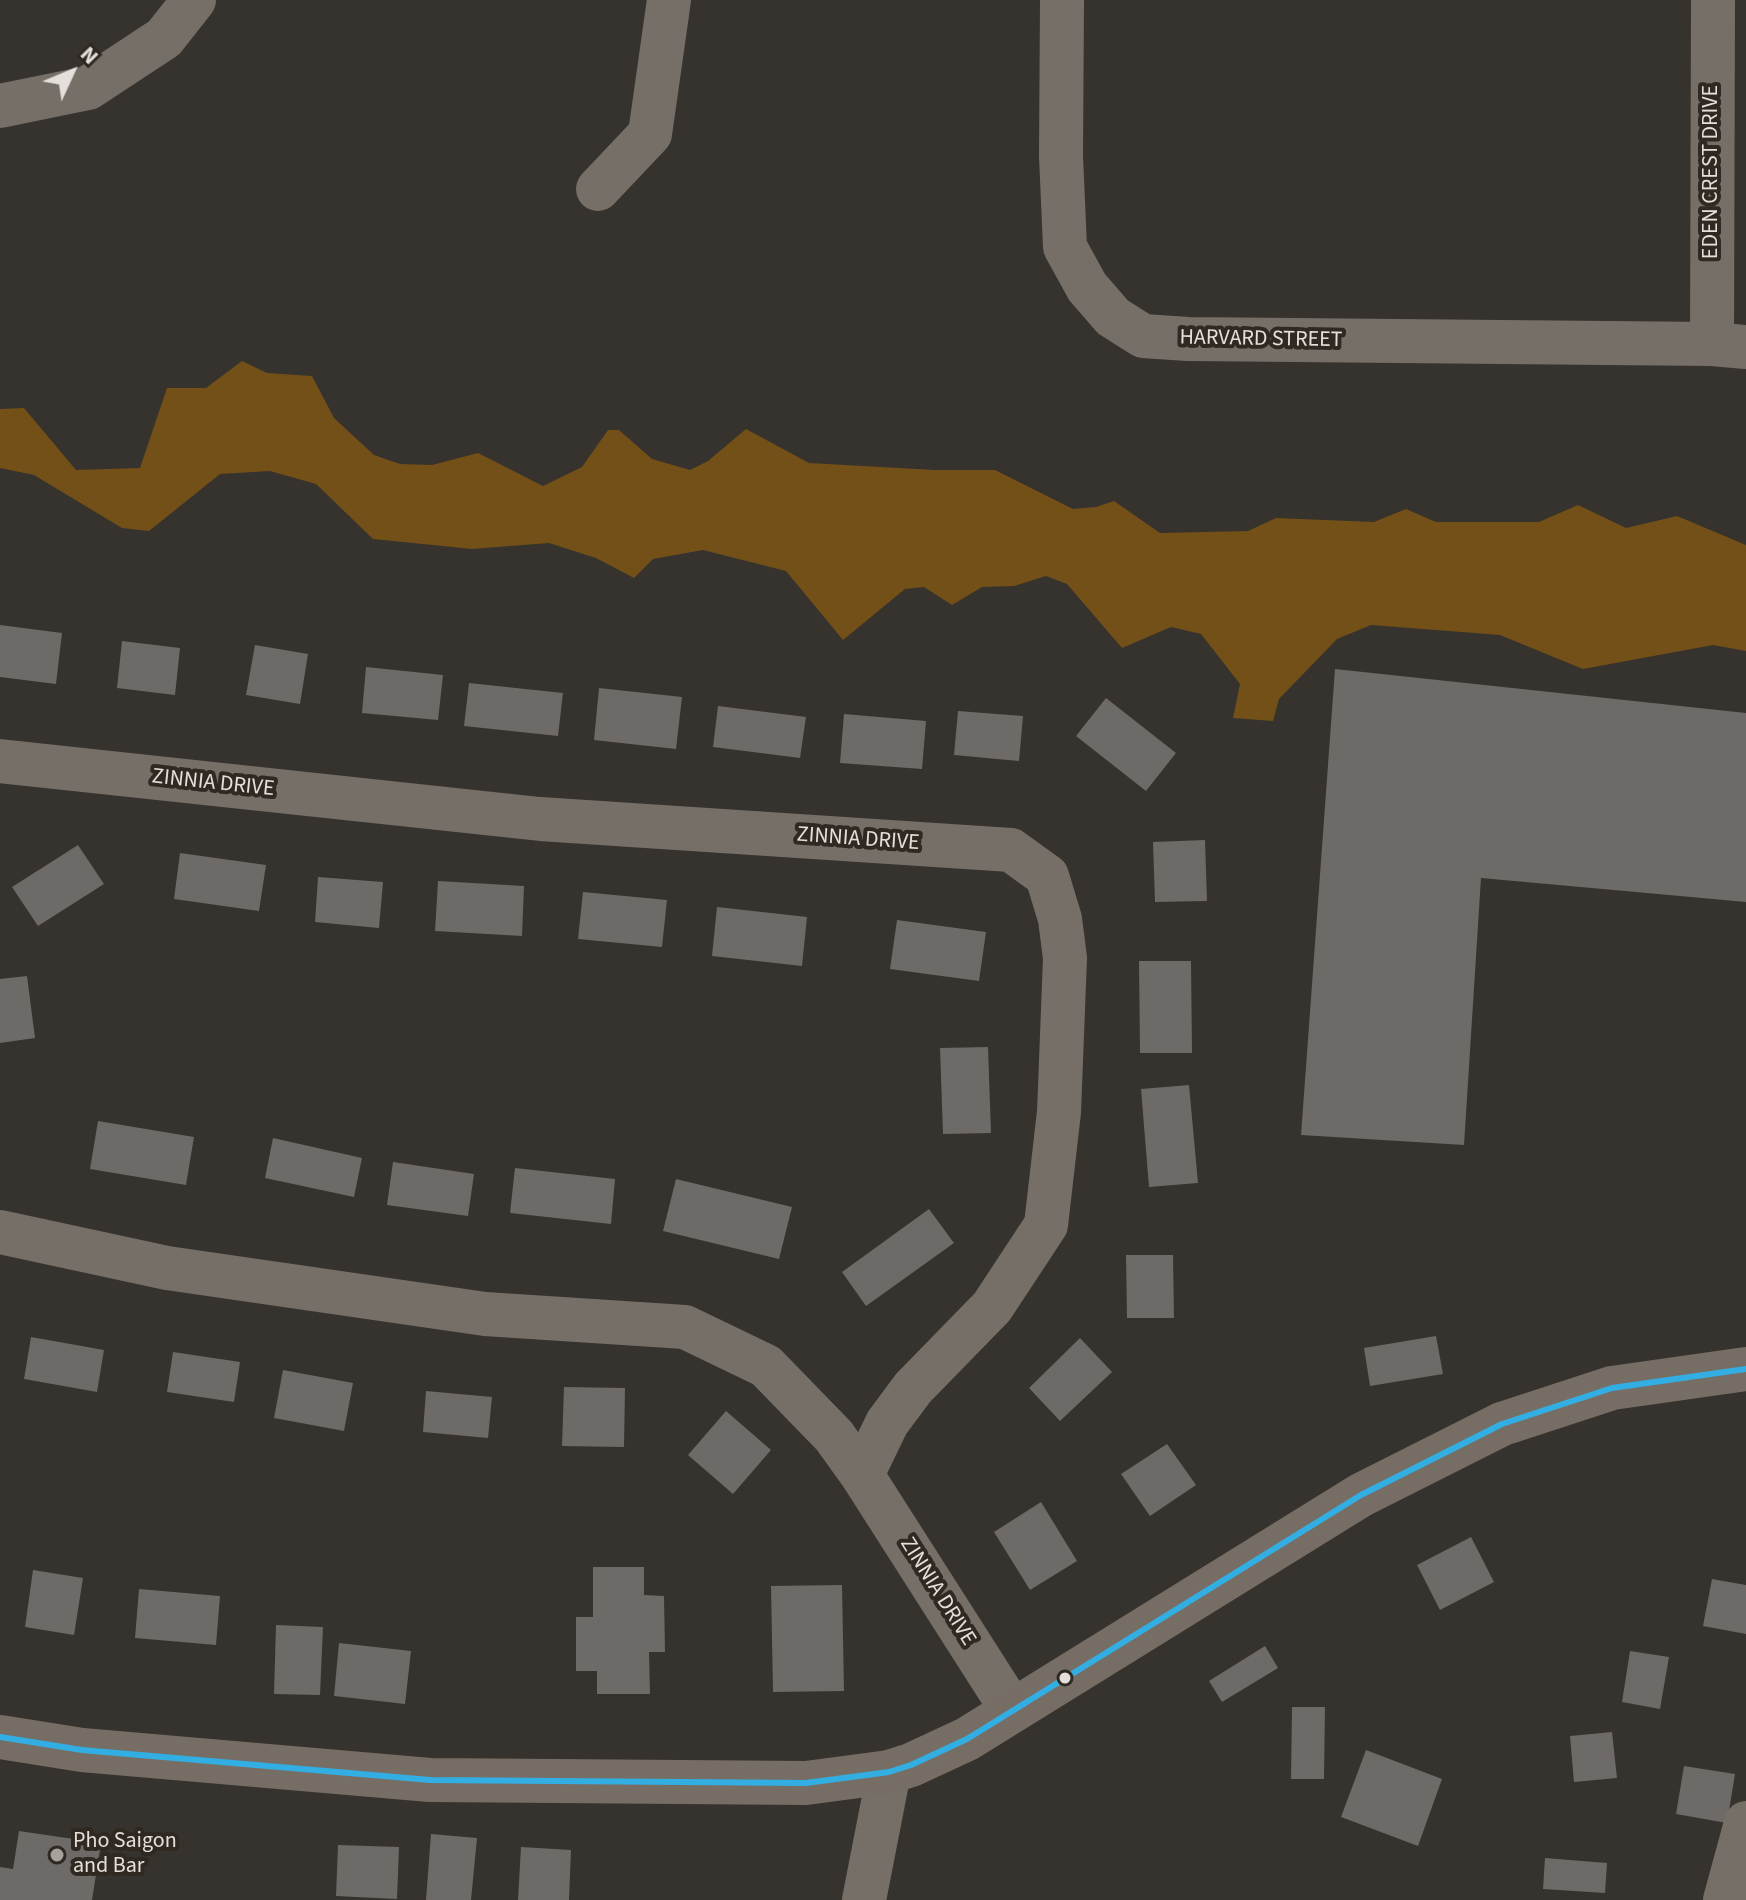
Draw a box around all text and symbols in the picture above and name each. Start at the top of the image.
north arrow [32,32,112,112]
text: N [73,39,106,72]
street label: EDEN CREST DRIVE [1699,85,1725,259]
street label: HARVARD STREET [1179,325,1343,355]
street label: ZINNIA DRIVE [150,764,276,804]
street label: ZINNIA DRIVE [796,823,920,857]
street label: ZINNIA DRIVE [893,1533,981,1651]
unlabelled marker [1057,1670,1073,1686]
place label: Pho Saigon and Bar [73,1829,177,1880]
marker: Pho Saigon and Bar [48,1846,66,1864]

